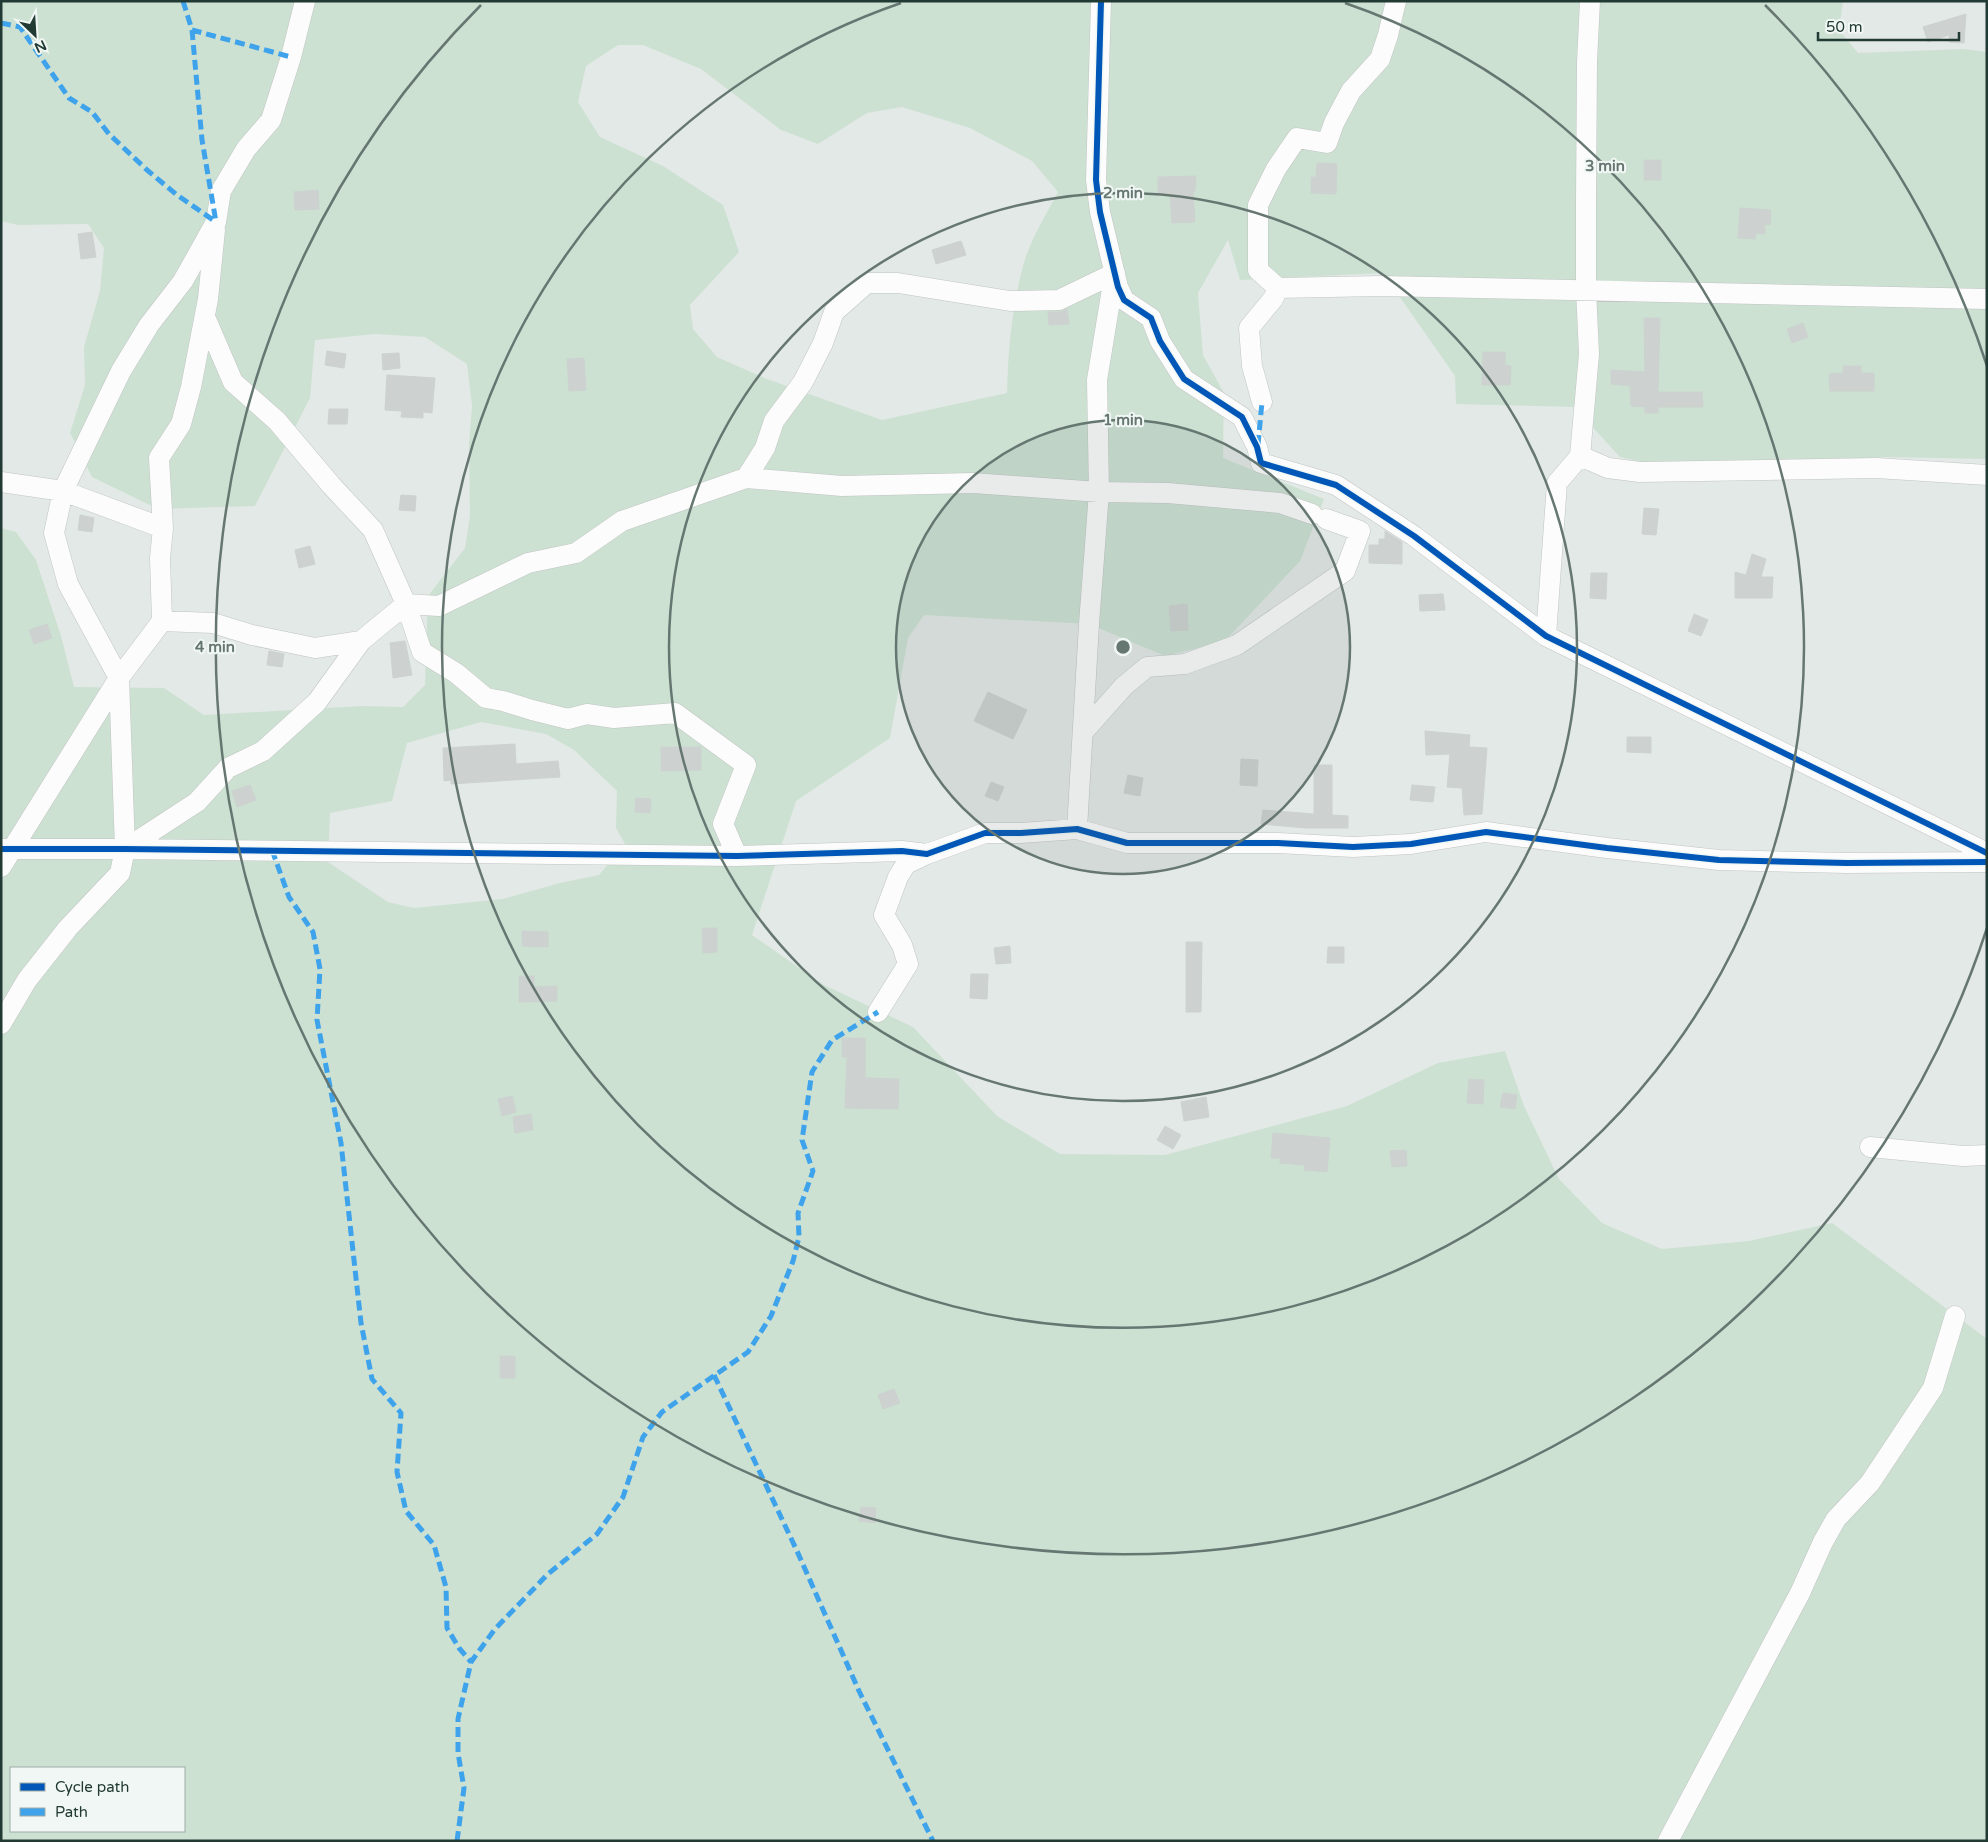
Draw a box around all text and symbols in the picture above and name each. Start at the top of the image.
north arrow [10,10,60,60]
scale bar [1818,10,1959,42]
text: 50 m [1826,18,1863,36]
text: N [32,36,49,56]
text: 3 min [1585,157,1625,175]
text: 2 min [1103,184,1143,202]
text: 1 min [1103,411,1143,429]
text: 4 min [195,638,235,656]
centre of rings [1114,638,1132,656]
legend [10,1767,185,1832]
text: Cycle path [55,1778,129,1796]
text: Path [55,1803,88,1821]

